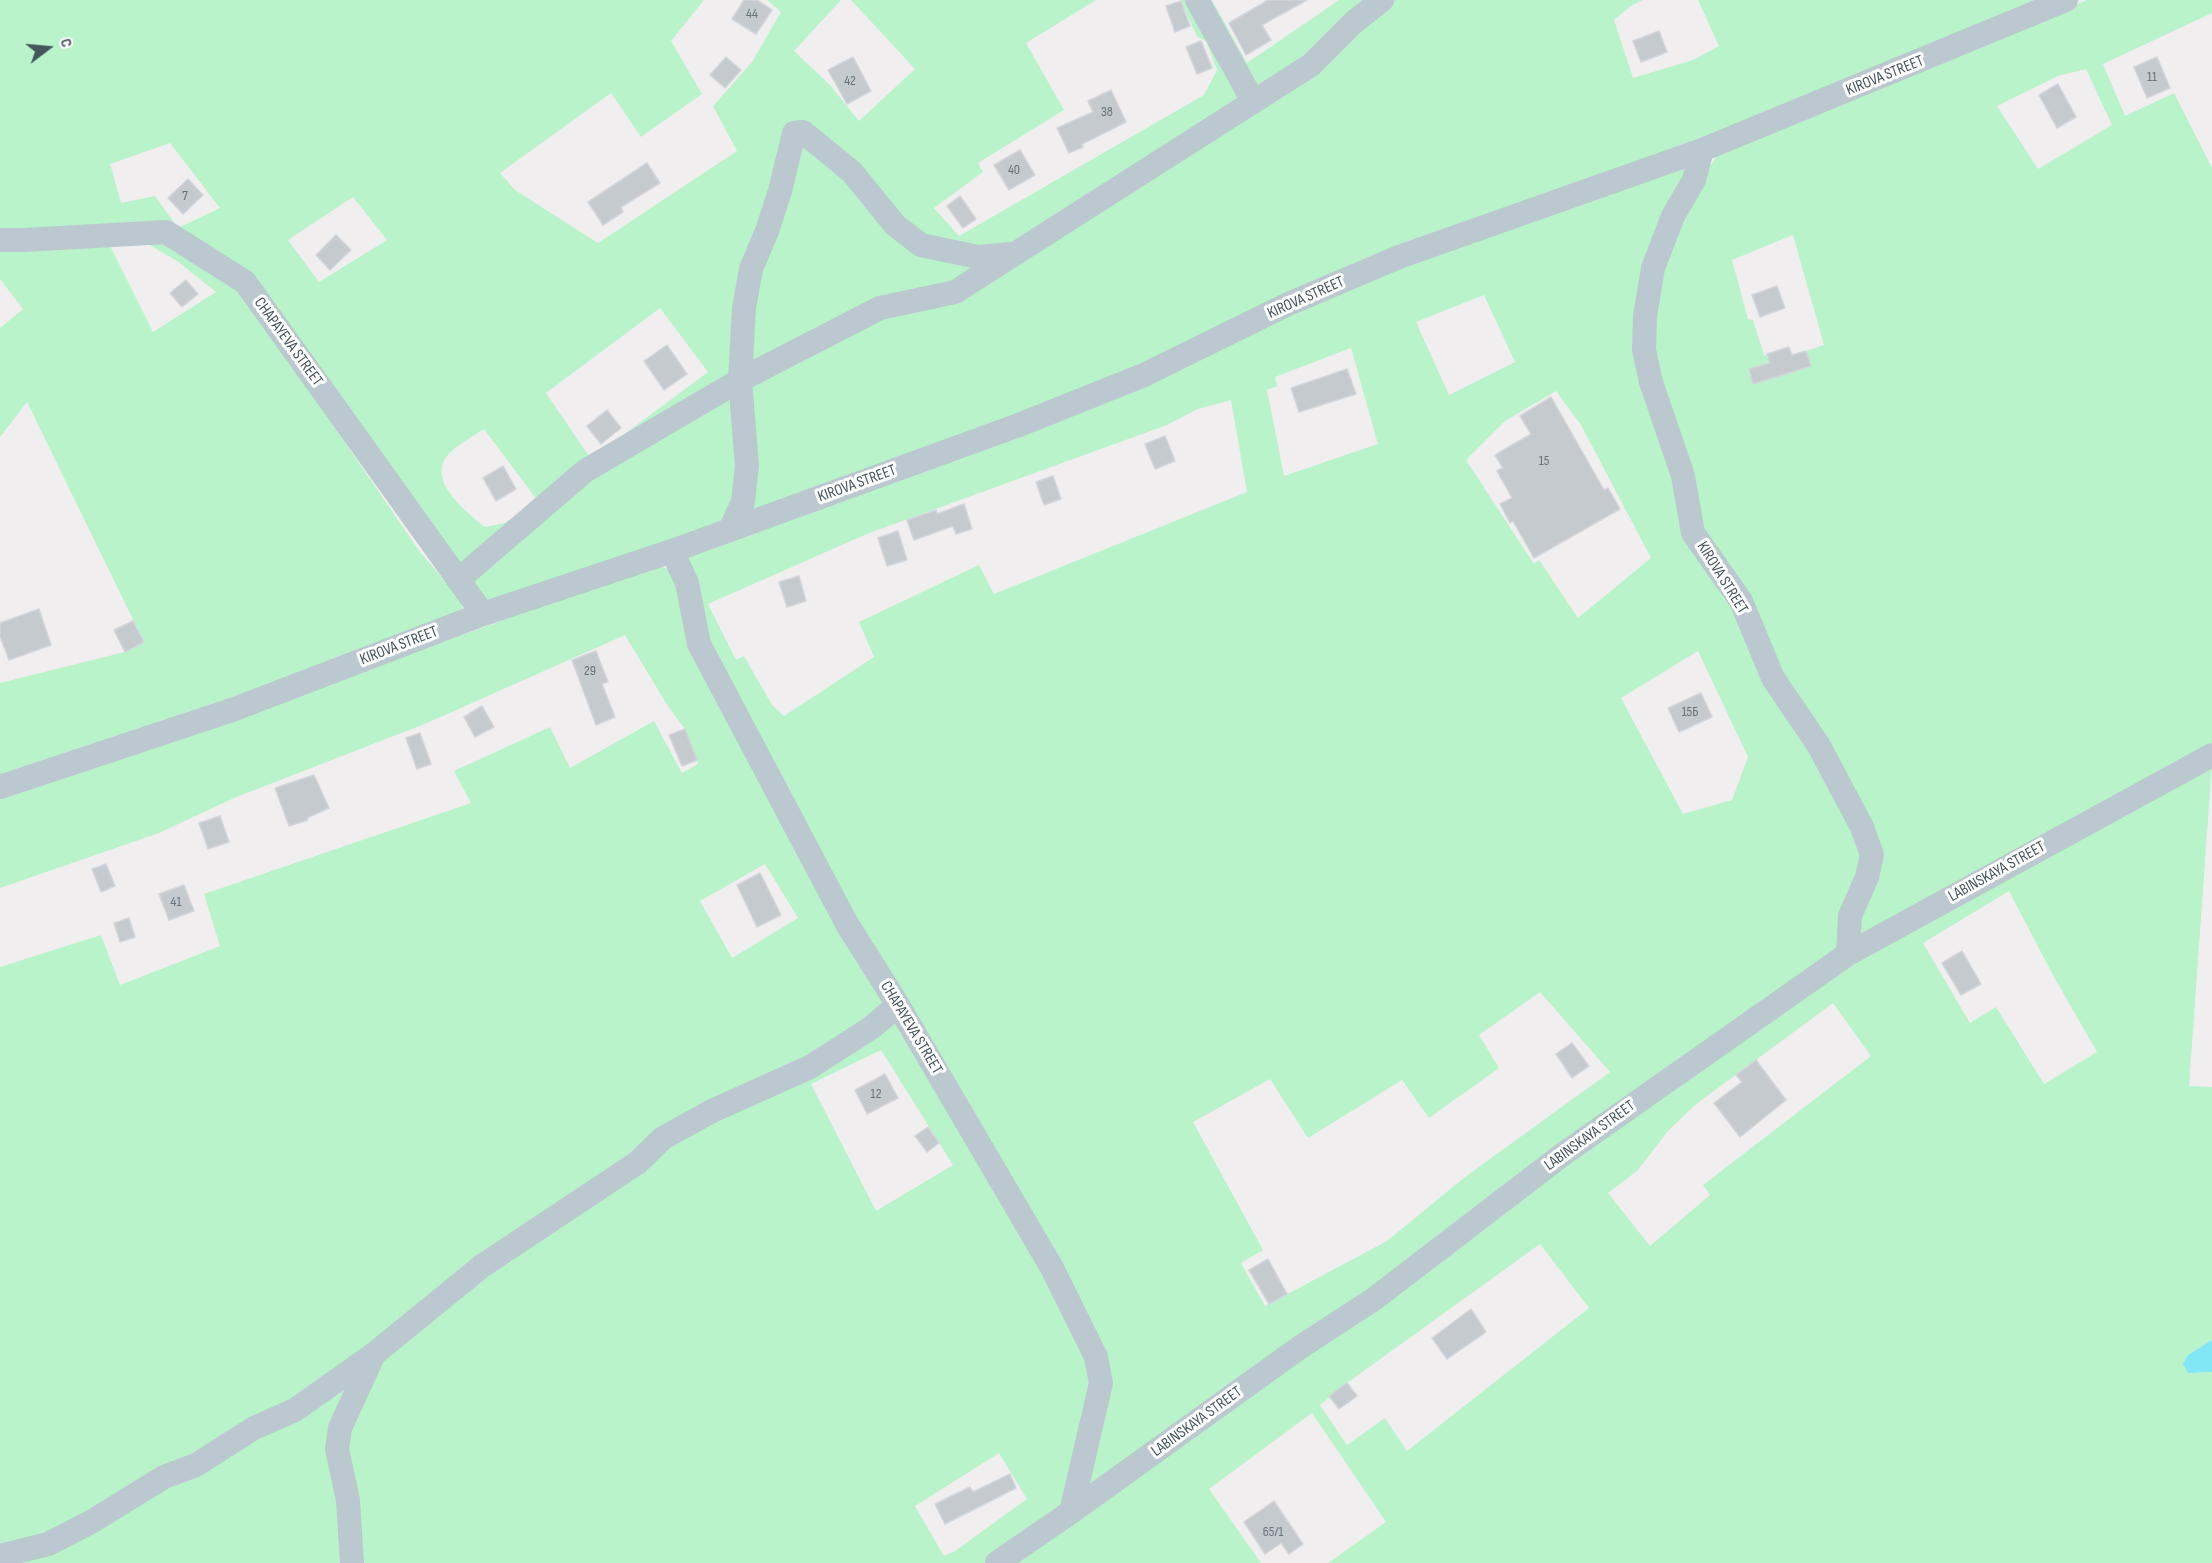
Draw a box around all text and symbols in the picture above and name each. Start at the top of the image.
house number: 44 [746,6,758,22]
north arrow [18,18,78,78]
text: С [56,36,76,49]
street label: KIROVA STREET [1843,52,1927,100]
house number: 11 [2147,69,2157,85]
house number: 42 [844,73,856,89]
house number: 38 [1101,104,1113,120]
house number: 40 [1008,162,1020,178]
house number: 7 [182,188,188,204]
street label: KIROVA STREET [1265,273,1347,323]
street label: CHAPAYEVA STREET [249,294,327,390]
house number: 15 [1539,453,1549,469]
street label: KIROVA STREET [815,461,899,507]
street label: KIROVA STREET [1692,538,1752,618]
street label: KIROVA STREET [357,622,441,670]
house number: 29 [584,663,596,679]
house number: 15Б [1682,704,1698,720]
street label: LABINSKAYA STREET [1945,838,2049,906]
house number: 41 [171,894,181,910]
street label: CHAPAYEVA STREET [876,978,946,1078]
house number: 12 [871,1086,881,1102]
street label: LABINSKAYA STREET [1541,1097,1639,1175]
street label: LABINSKAYA STREET [1148,1383,1246,1461]
house number: 65/1 [1263,1524,1283,1540]

